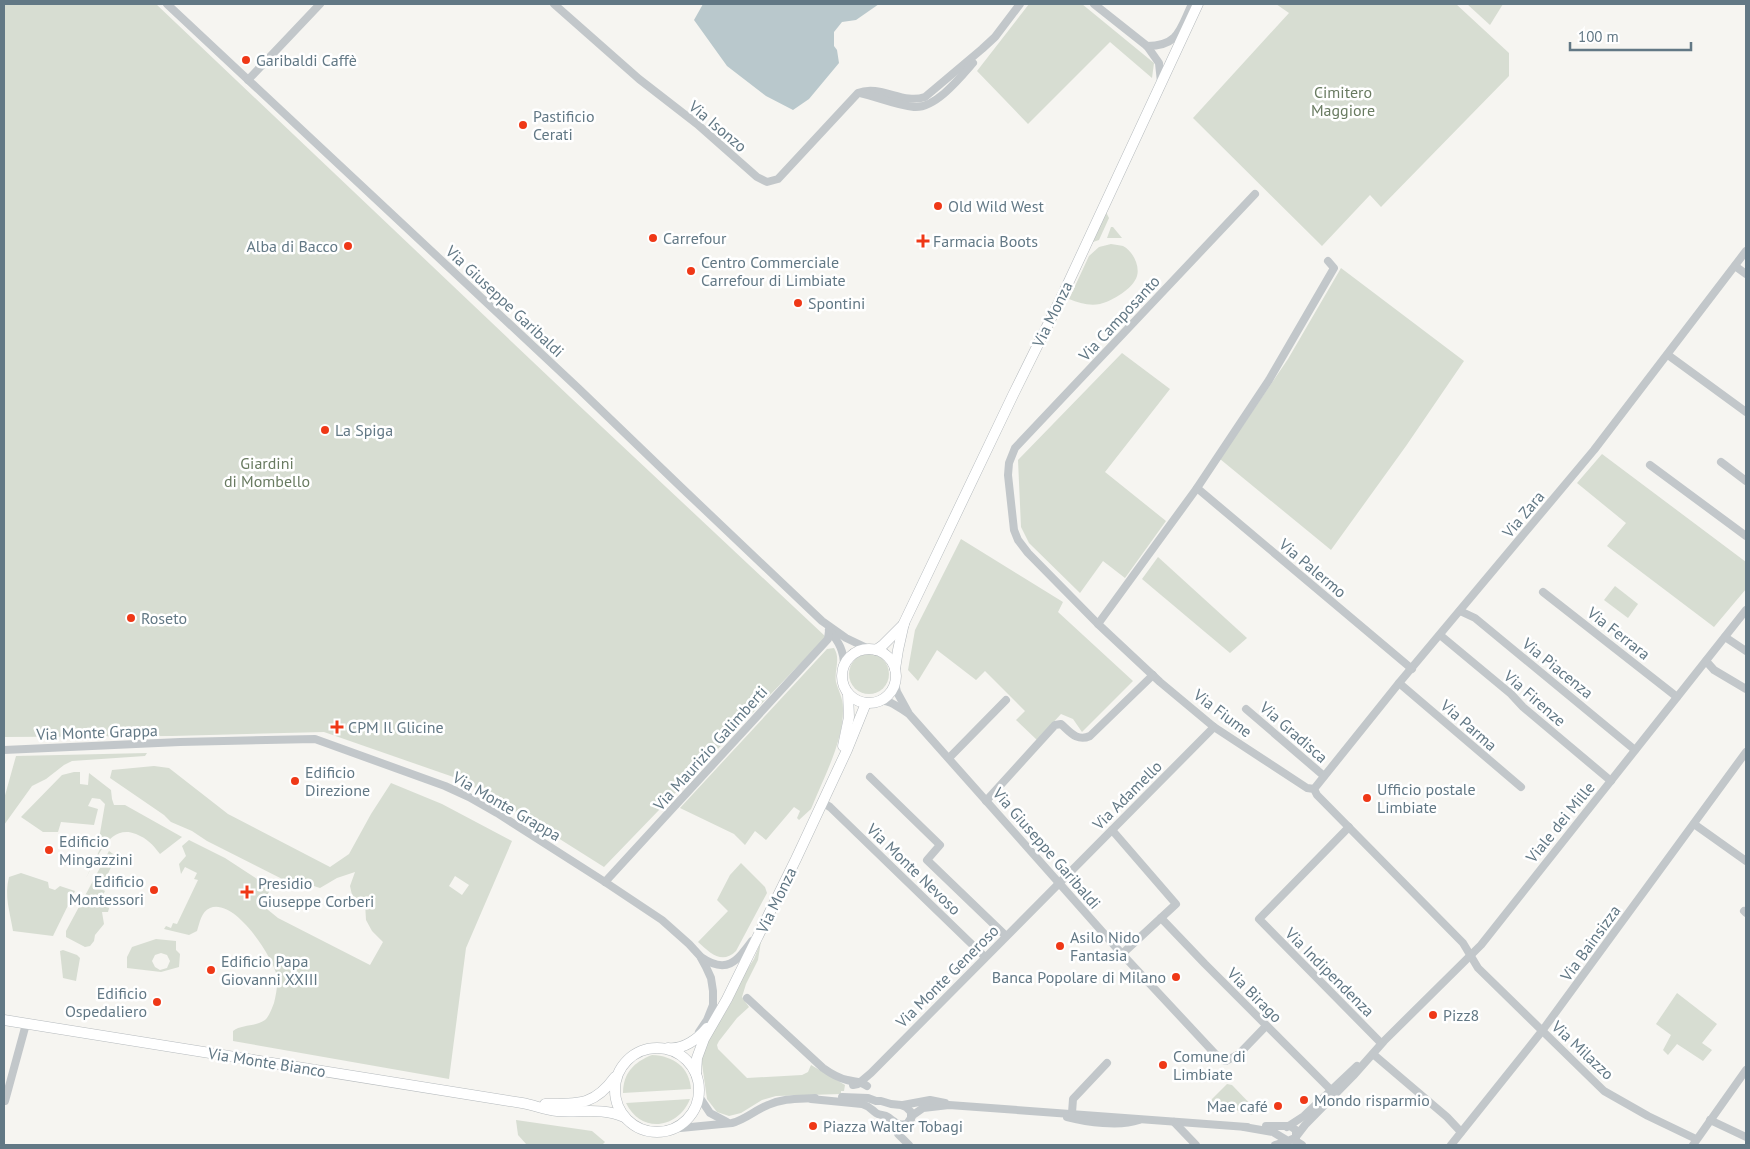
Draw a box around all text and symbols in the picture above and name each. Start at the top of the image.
scale bar [1570,20,1691,52]
text: 100 m [1578,27,1619,46]
place label: Garibaldi Caffè [256,50,357,70]
marker: Garibaldi Caffè [240,54,252,66]
park label: Cimitero Maggiore [1311,82,1375,120]
street label: Via Isonzo [684,95,751,156]
place label: Pastificio Cerati [533,106,595,144]
marker: Pastificio Cerati [517,119,529,131]
place label: Old Wild West [948,196,1044,216]
marker: Old Wild West [932,200,944,212]
place label: Carrefour [663,228,727,248]
place label: Farmacia Boots [933,231,1038,251]
marker: Carrefour [647,232,659,244]
marker: Farmacia Boots [917,235,929,247]
place label: Alba di Bacco [246,236,338,256]
marker: Alba di Bacco [342,240,354,252]
street label: Via Giuseppe Garibaldi [441,240,568,361]
place label: Centro Commerciale Carrefour di Limbiate [701,252,846,290]
marker: Centro Commerciale Carrefour di Limbiate [685,265,697,277]
street label: Via Camposanto [1074,271,1164,366]
street label: Via Monza [1027,278,1076,351]
place label: Spontini [808,293,865,313]
marker: Spontini [792,297,804,309]
place label: La Spiga [335,420,393,440]
marker: La Spiga [319,424,331,436]
park label: Giardini di Mombello [224,453,310,491]
street label: Via Zara [1497,487,1548,542]
street label: Via Palermo [1275,533,1351,602]
street label: Via Ferrara [1583,602,1654,664]
place label: Roseto [141,608,187,628]
marker: Roseto [125,612,137,624]
street label: Via Piacenza [1518,633,1598,703]
street label: Via Firenze [1499,665,1570,730]
street label: Via Maurizio Galimberti [648,682,771,815]
street label: Via Fiume [1189,684,1256,741]
street label: Via Parma [1436,694,1501,755]
street label: Via Gradisca [1255,696,1332,767]
place label: CPM Il Glicine [348,717,444,737]
street label: Via Monte Grappa [35,720,158,744]
marker: CPM Il Glicine [330,720,344,734]
street label: Via Adamello [1087,756,1166,835]
place label: Edificio Direzione [305,762,370,800]
street label: Via Monte Grappa [448,766,565,845]
marker: Edificio Direzione [289,775,301,787]
street label: Viale dei Mille [1521,778,1599,867]
place label: Ufficio postale Limbiate [1377,779,1476,817]
street label: Via Giuseppe Garibaldi [988,782,1105,913]
marker: Ufficio postale Limbiate [1361,792,1373,804]
street label: Via Monte Nevoso [862,818,965,919]
place label: Edificio Mingazzini [59,831,133,869]
marker: Edificio Mingazzini [43,844,55,856]
street label: Via Monza [751,864,800,937]
place label: Edificio Montessori [69,871,144,909]
place label: Presidio Giuseppe Corberi [258,873,374,911]
marker: Edificio Montessori [148,884,160,896]
marker: Presidio Giuseppe Corberi [240,885,254,899]
street label: Via Bainsizza [1555,901,1624,986]
street label: Via Monte Generoso [891,920,1003,1032]
street label: Via Indipendenza [1280,922,1379,1021]
place label: Asilo Nido Fantasia [1070,927,1140,965]
marker: Asilo Nido Fantasia [1054,940,1066,952]
place label: Edificio Papa Giovanni XXIII [221,951,318,989]
street label: Via Birago [1223,963,1287,1027]
marker: Edificio Papa Giovanni XXIII [205,964,217,976]
place label: Banca Popolare di Milano [992,967,1166,987]
marker: Banca Popolare di Milano [1170,971,1182,983]
place label: Edificio Ospedaliero [65,983,147,1021]
marker: Edificio Ospedaliero [151,996,163,1008]
place label: Pizz8 [1443,1005,1479,1025]
marker: Pizz8 [1427,1009,1439,1021]
street label: Via Milazzo [1547,1015,1618,1084]
street label: Via Monte Bianco [206,1043,327,1081]
place label: Comune di Limbiate [1173,1046,1246,1084]
marker: Comune di Limbiate [1157,1059,1169,1071]
place label: Mondo risparmio [1314,1090,1430,1110]
marker: Mondo risparmio [1298,1094,1310,1106]
place label: Mae café [1207,1096,1268,1116]
marker: Mae café [1272,1100,1284,1112]
place label: Piazza Walter Tobagi [823,1116,963,1136]
marker: Piazza Walter Tobagi [807,1120,819,1132]

